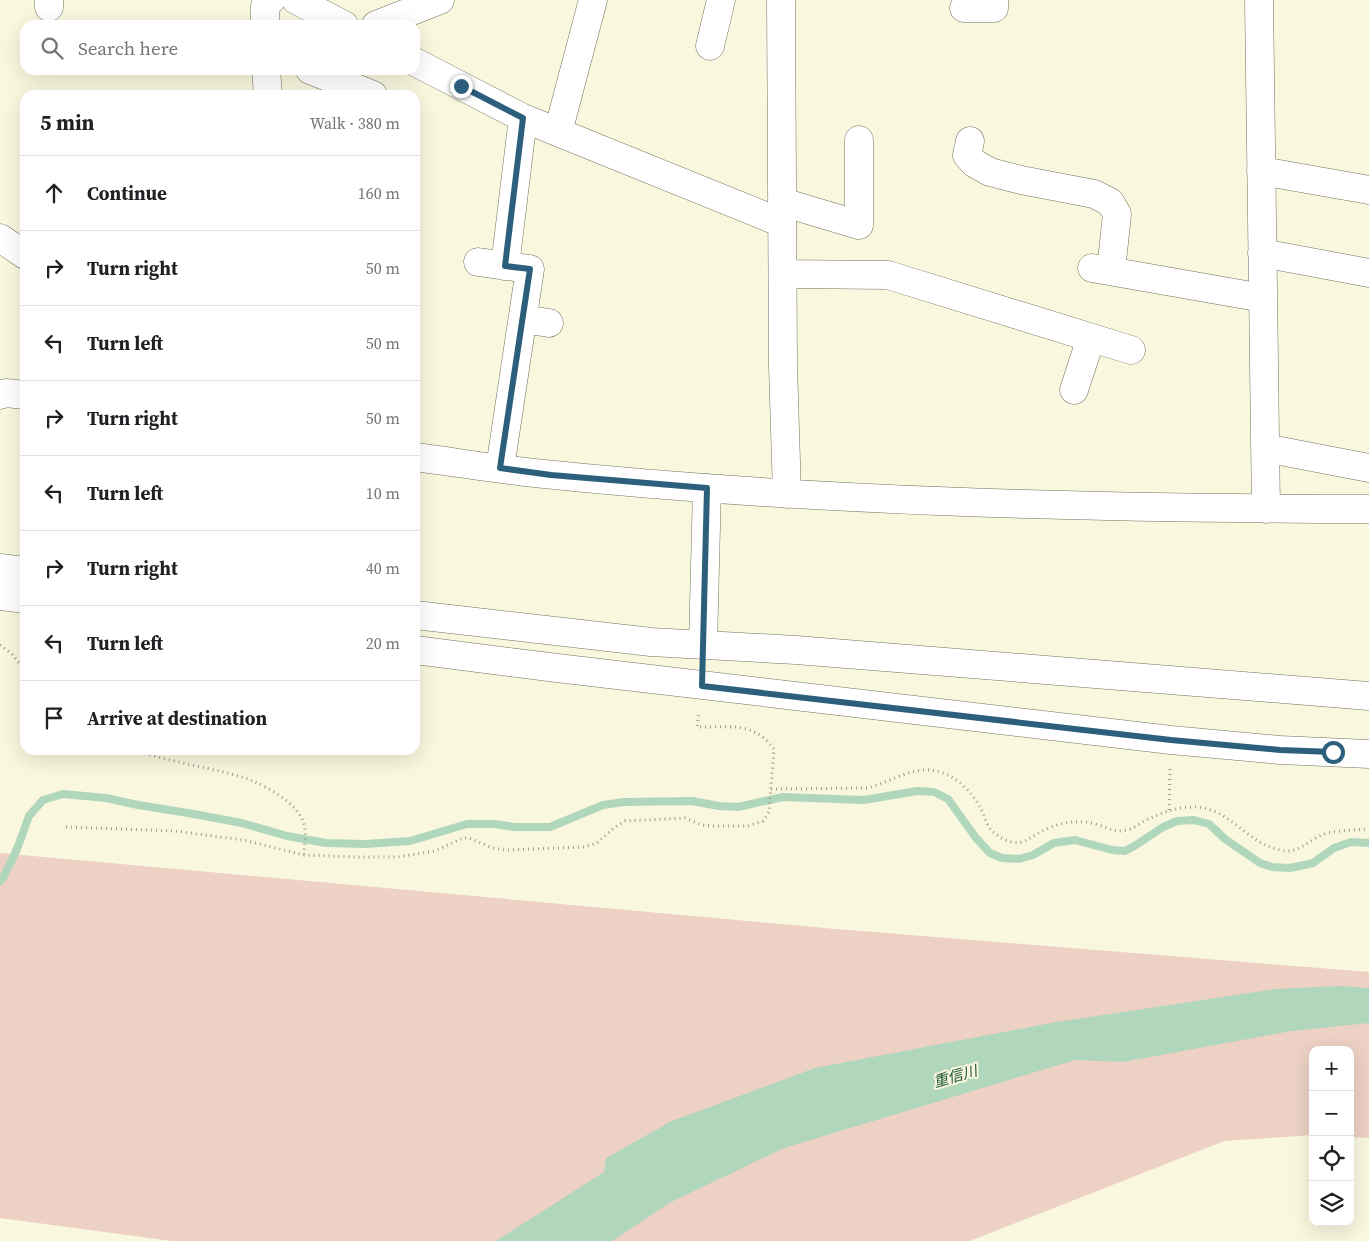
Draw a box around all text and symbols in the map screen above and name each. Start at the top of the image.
search box [20,20,420,75]
icon: search [38,34,66,62]
text: Search here [78,35,178,61]
route end [450,75,473,98]
text: 5 min [40,108,95,137]
text: Walk · 380 m [310,112,400,134]
icon: ahead [40,179,68,207]
text: Continue [87,180,167,206]
text: 160 m [358,182,400,204]
icon: right [40,254,68,282]
text: Turn right [87,255,178,281]
text: 50 m [366,257,400,279]
icon: left [40,329,68,357]
text: Turn left [87,330,163,356]
text: 50 m [366,332,400,354]
icon: right [40,404,68,432]
text: Turn right [87,405,178,431]
text: 50 m [366,407,400,429]
icon: left [40,479,68,507]
text: Turn left [87,480,163,506]
text: 10 m [366,482,400,504]
icon: right [40,554,68,582]
text: Turn right [87,555,178,581]
text: 40 m [366,557,400,579]
icon: left [40,629,68,657]
text: Turn left [87,630,163,656]
text: 20 m [366,632,400,654]
icon: arrive [40,704,68,732]
text: Arrive at destination [87,705,267,731]
route start [1322,741,1345,764]
map controls [1309,1046,1354,1226]
button: + [1309,1046,1354,1091]
water label: 重信川 [930,1059,981,1092]
button: − [1309,1091,1354,1136]
button: locate [1309,1136,1354,1181]
button: layers [1309,1181,1354,1226]

